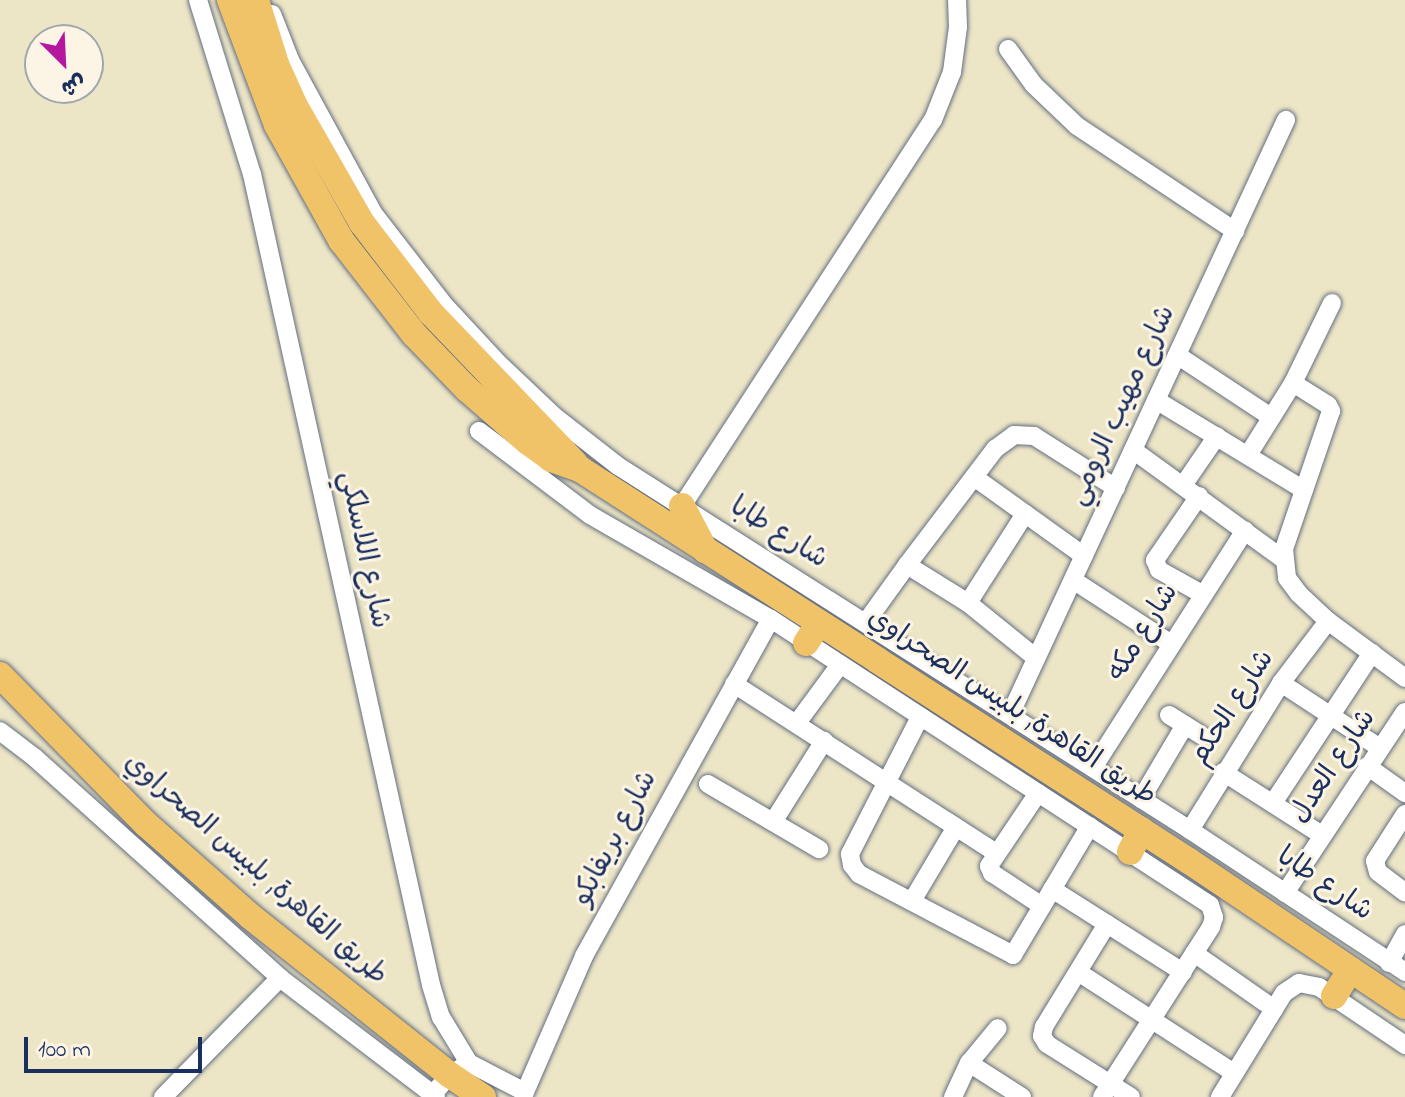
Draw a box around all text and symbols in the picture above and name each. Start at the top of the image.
north arrow [24,24,104,104]
text: ش [55,65,91,104]
street label: شارع مهيب الرومي [1062,301,1184,511]
street label: شارع اللاسلكي [330,468,396,632]
street label: شارع طابا [723,491,833,577]
street label: شارع مكه [1101,578,1187,688]
street label: طريق القاهرة, بلبيس الصحراوي [860,602,1162,814]
street label: شارع الحكم [1183,644,1283,772]
street label: شارع العدل [1284,704,1384,830]
street label: طريق القاهرة, بلبيس الصحراوي [117,747,393,993]
street label: شارع بريفابكو [566,766,666,912]
street label: شارع طابا [1269,841,1379,929]
scale bar [28,1021,206,1071]
text: 100 m [38,1033,91,1068]

